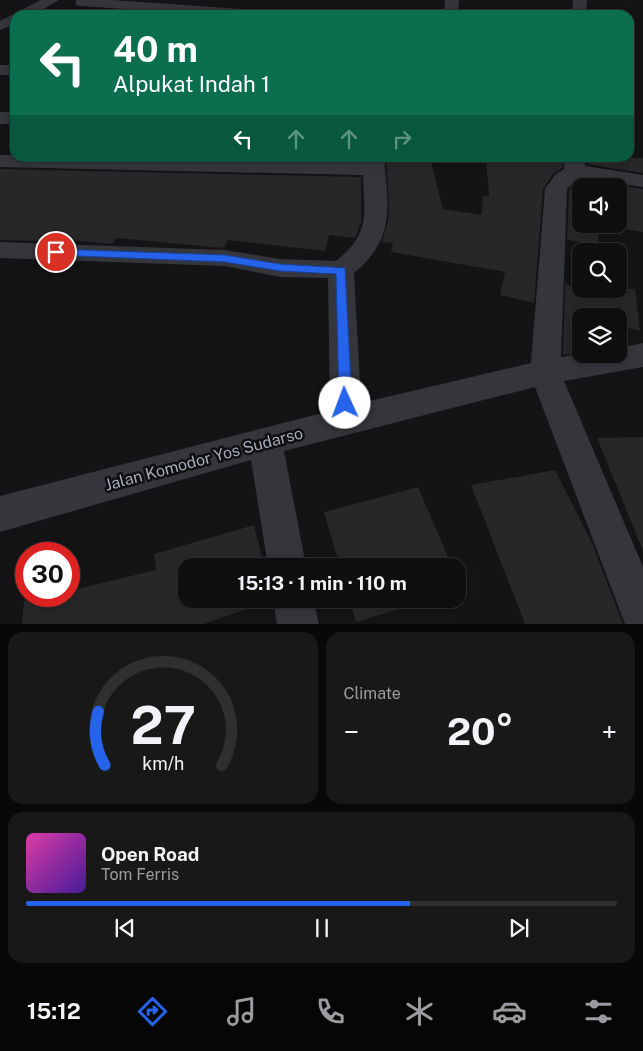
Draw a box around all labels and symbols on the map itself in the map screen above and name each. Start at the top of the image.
pin [35,231,77,273]
position arrow [318,376,370,428]
street label: Jalan Komodor Yos Sudarso [103,423,305,495]
speed limit sign: 30 [15,542,80,607]

